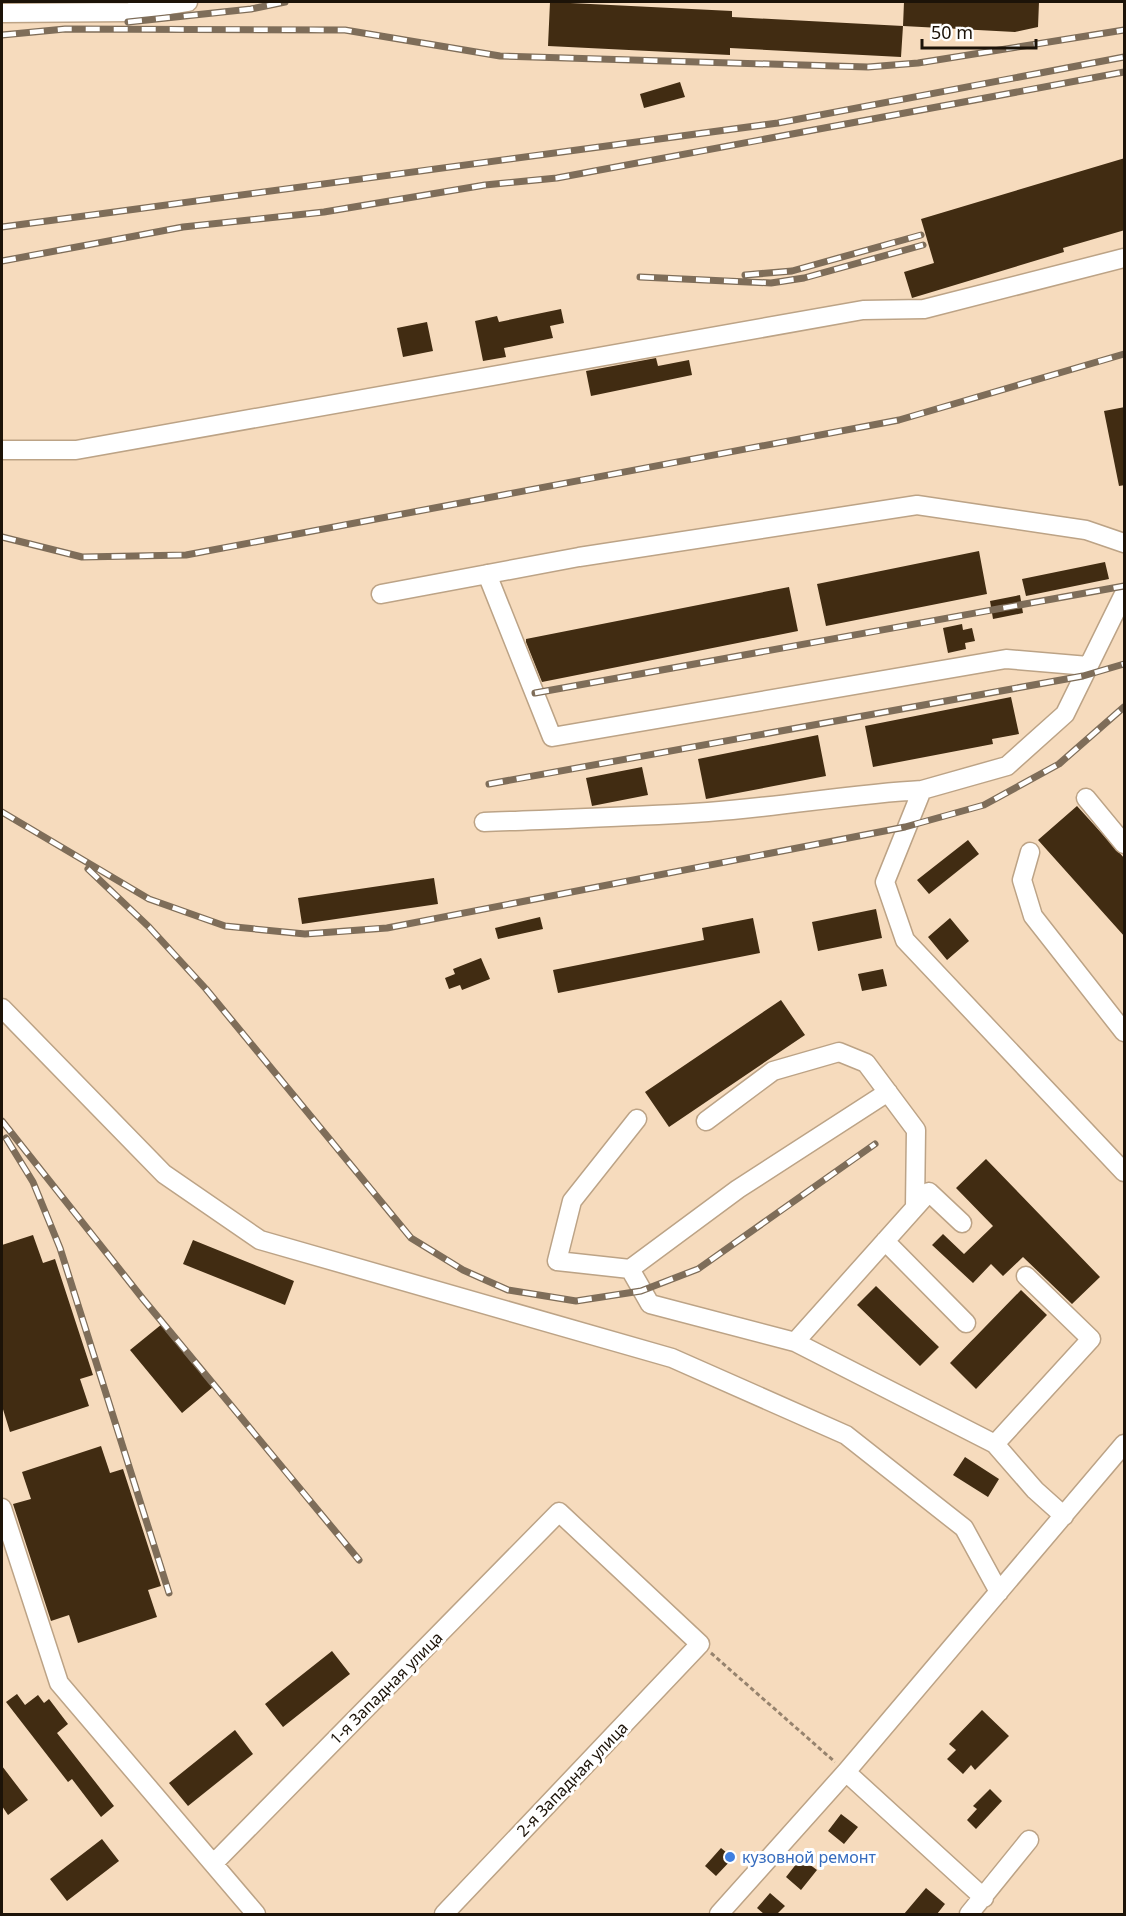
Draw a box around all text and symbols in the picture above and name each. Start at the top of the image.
scale bar [922,12,1036,50]
text: 50 m [931,20,973,44]
street label: 1-я Западная улица [325,1627,447,1749]
street label: 2-я Западная улица [511,1717,633,1841]
place label: кузовной ремонт [742,1846,877,1868]
marker: кузовной ремонт [723,1850,737,1864]

